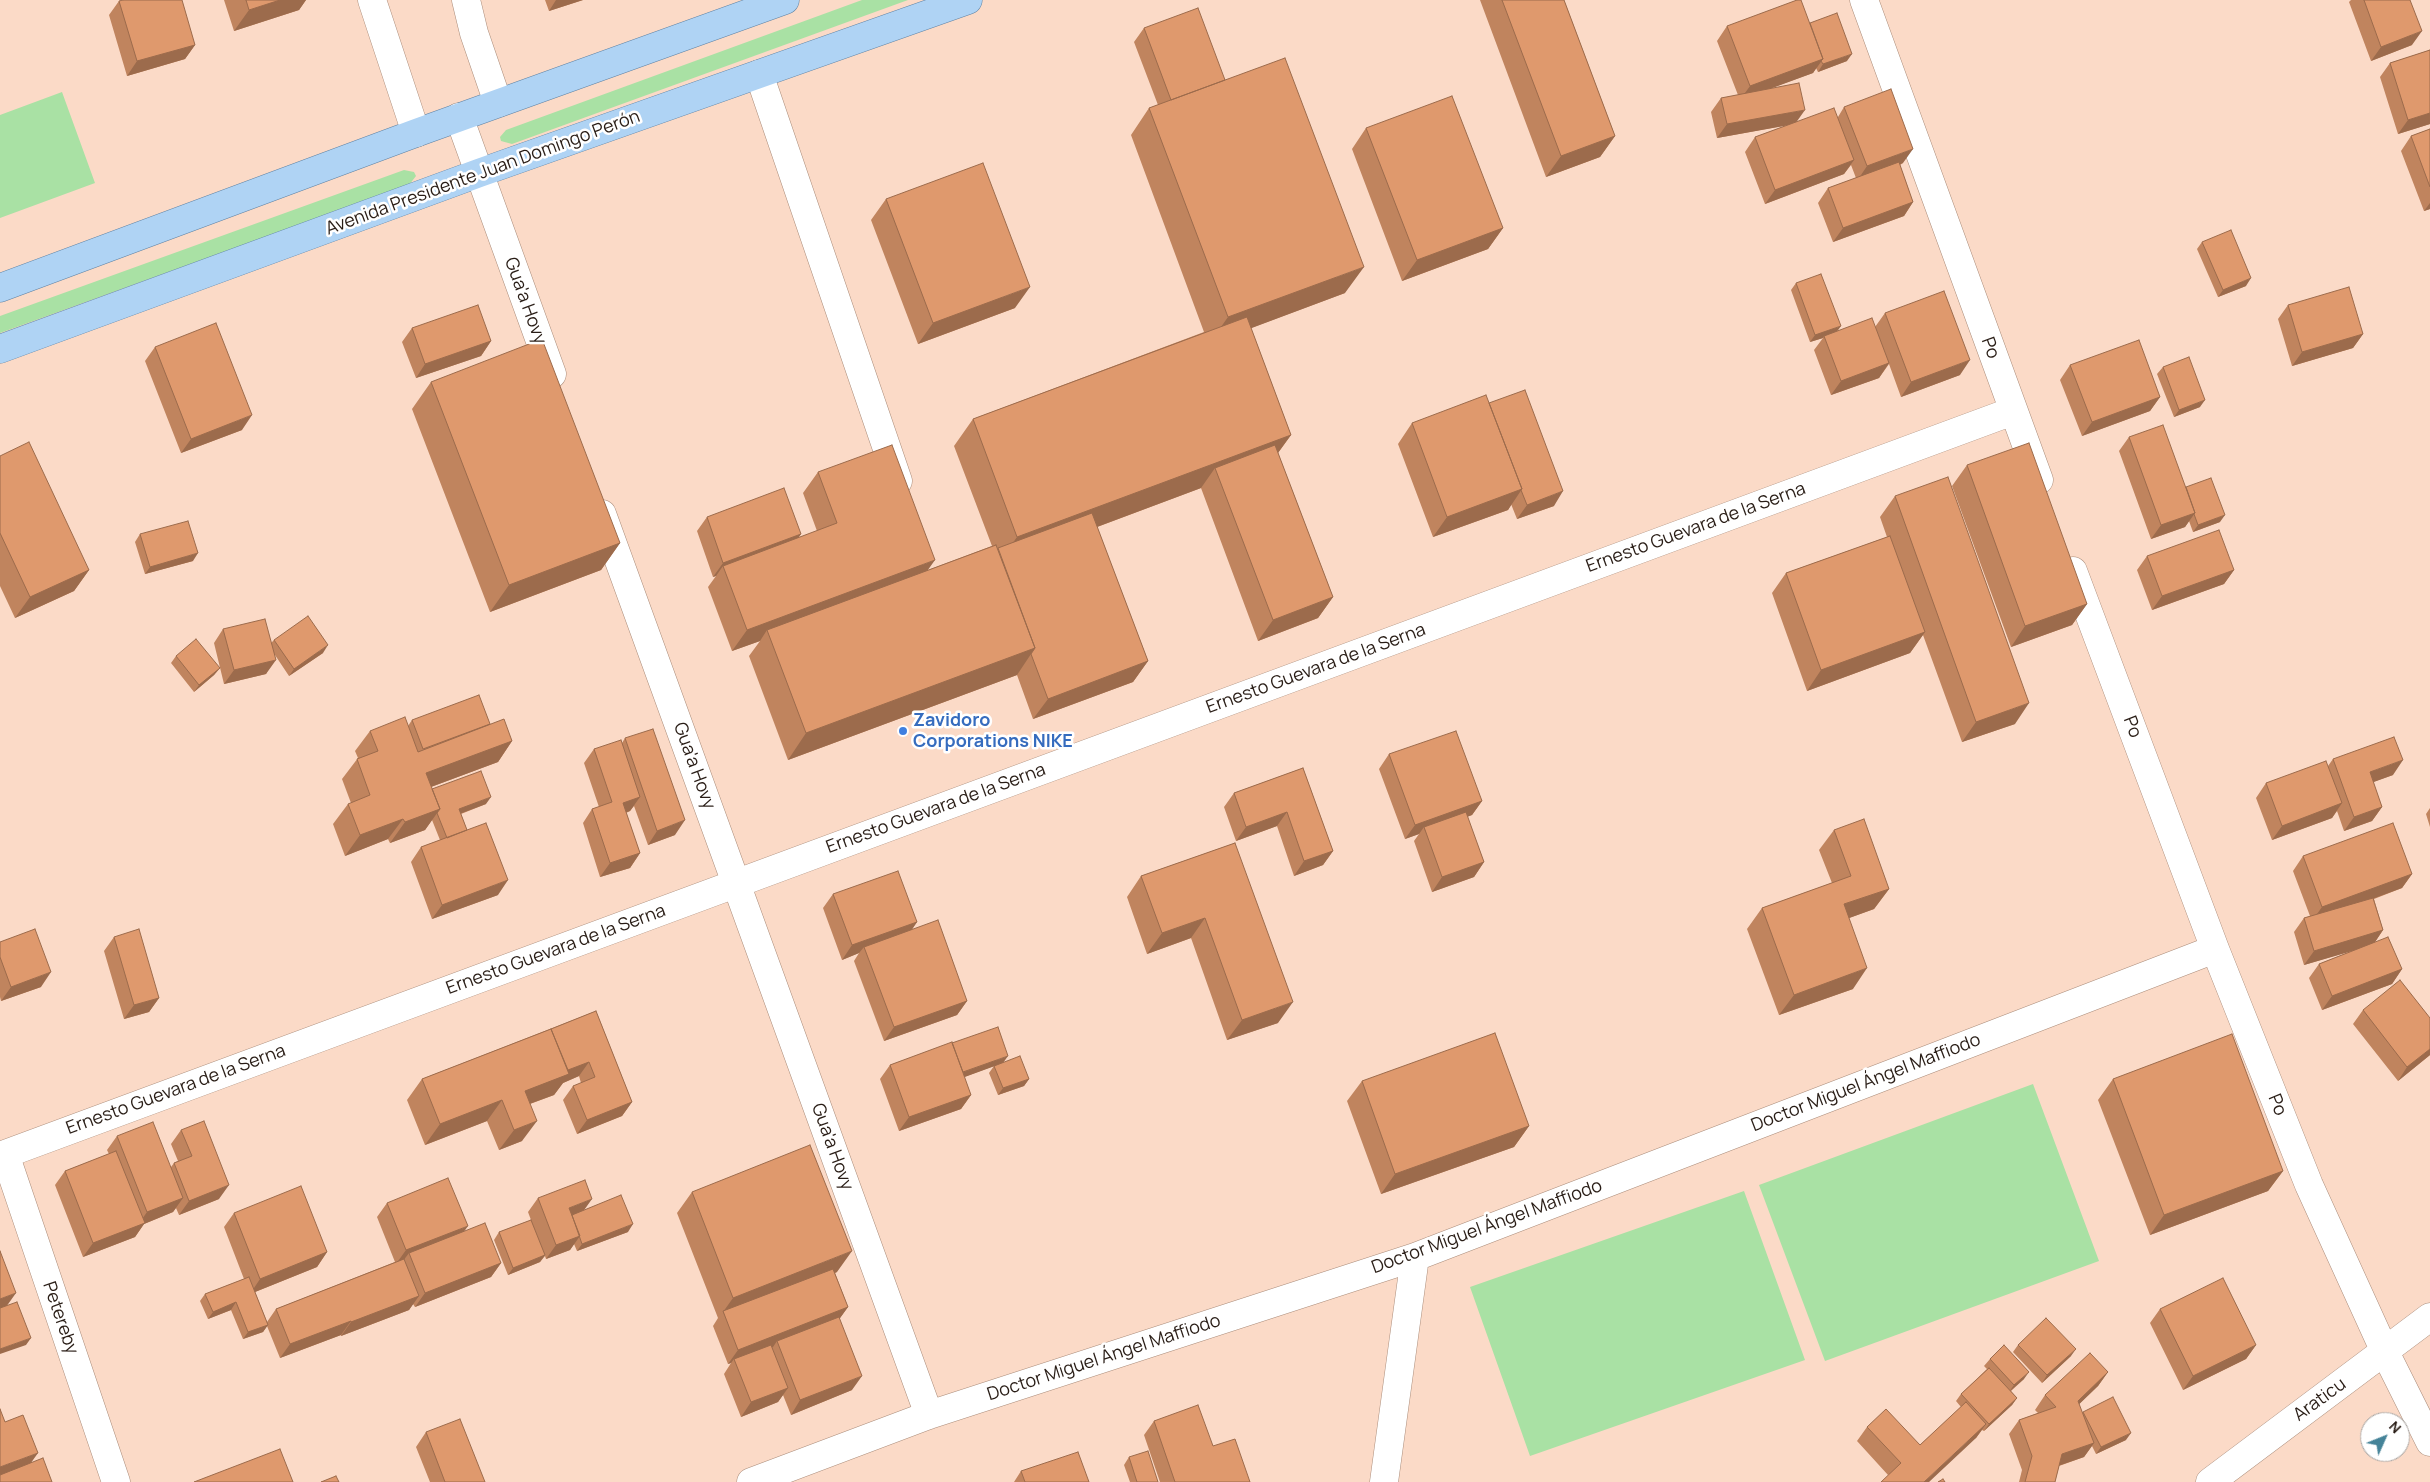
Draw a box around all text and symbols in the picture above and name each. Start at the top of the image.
street label: Avenida Presidente Juan Domingo Perón [323,106,643,240]
street label: Gua'a Hovy [499,255,551,347]
street label: Po [1976,334,2004,362]
street label: Ernesto Guevara de la Serna [1583,478,1809,578]
street label: Ernesto Guevara de la Serna [1203,619,1429,719]
place label: Zavidoro Corporations NIKE [913,710,1073,752]
street label: Po [2118,713,2146,741]
street label: Gua'a Hovy [668,720,720,812]
marker: Zavidoro Corporations NIKE [897,725,909,737]
street label: Ernesto Guevara de la Serna [823,759,1049,859]
street label: Ernesto Guevara de la Serna [443,900,669,1000]
street label: Doctor Miguel Ángel Maffiodo [1748,1029,1984,1137]
street label: Ernesto Guevara de la Serna [63,1040,289,1140]
street label: Po [2263,1091,2291,1119]
street label: Gua'a Hovy [806,1101,858,1193]
street label: Doctor Miguel Ángel Maffiodo [1369,1175,1605,1279]
street label: Petereby [38,1279,82,1357]
street label: Doctor Miguel Ángel Maffiodo [985,1310,1223,1406]
street label: Araticu [2290,1374,2350,1426]
north arrow [2360,1412,2410,1462]
text: N [2385,1417,2406,1437]

